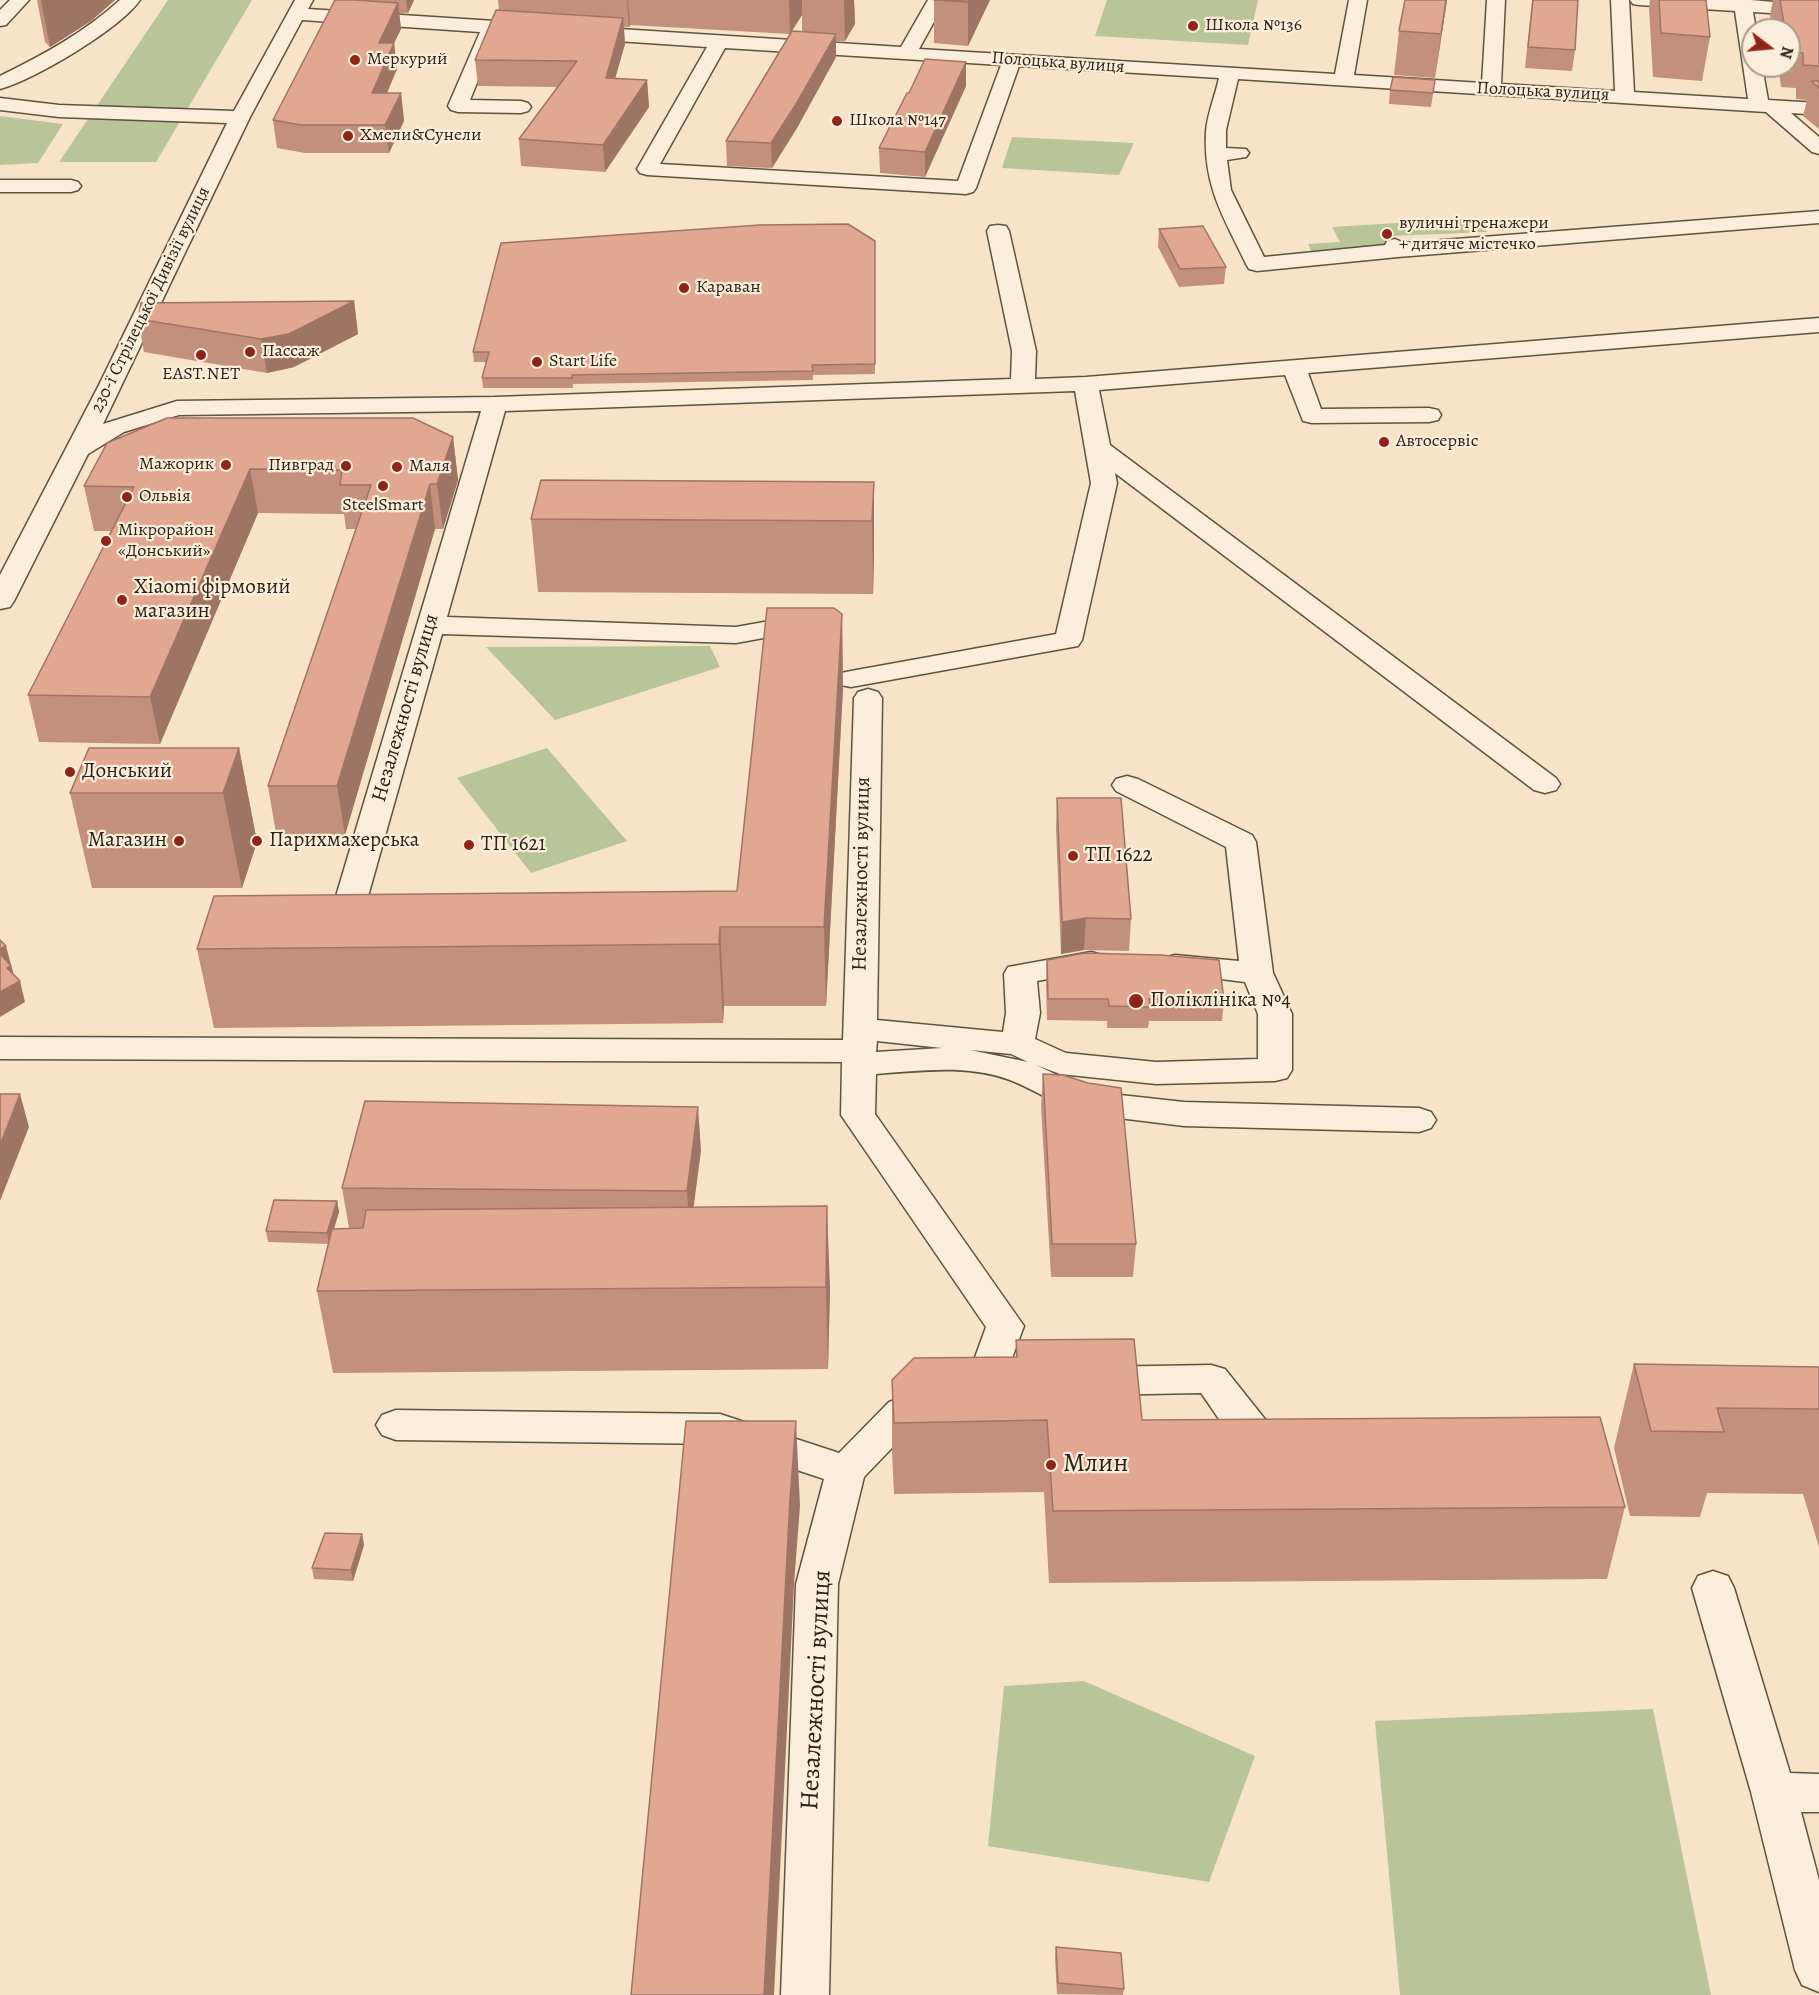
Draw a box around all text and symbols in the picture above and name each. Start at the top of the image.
place label: Школа №136 [1205,15,1302,37]
north arrow [1741,18,1801,78]
marker: Школа №136 [1186,19,1200,33]
text: N [1774,44,1799,61]
street label: Полоцька вулиця [991,48,1125,78]
place label: Меркурий [367,49,448,71]
marker: Меркурий [348,53,362,67]
street label: Полоцька вулиця [1476,78,1610,106]
place label: Школа №147 [849,110,946,132]
marker: Школа №147 [830,114,844,128]
place label: Хмели&Сунели [360,125,482,147]
marker: Хмели&Сунели [341,129,355,143]
street label: 230-ї Стрілецької Дивізії вулиця [87,184,215,416]
place label: вуличні тренажери + дитяче містечко [1399,213,1549,256]
marker: вуличні тренажери + дитяче містечко [1380,227,1394,241]
place label: Караван [696,277,761,299]
marker: Караван [677,281,691,295]
place label: Пассаж [262,341,320,363]
marker: Пассаж [243,345,257,359]
marker: EAST.NET [194,348,208,362]
place label: Start Life [549,351,617,373]
marker: Start Life [530,355,544,369]
place label: EAST.NET [162,364,240,386]
place label: Автосервіс [1396,431,1478,453]
marker: Автосервіс [1377,435,1391,449]
place label: Мажорик [139,454,214,476]
place label: Пивград [268,455,334,477]
place label: Маля [409,456,450,478]
marker: Мажорик [219,458,233,472]
marker: Пивград [339,459,353,473]
marker: Маля [390,460,404,474]
marker: SteelSmart [376,479,390,493]
place label: Ольвія [139,486,191,508]
marker: Ольвія [120,490,134,504]
place label: SteelSmart [342,495,424,517]
place label: Мікрорайон «Донський» [118,520,214,562]
marker: Мікрорайон «Донський» [99,534,113,548]
place label: Xiaomi фірмовий магазин [134,575,291,625]
marker: Xiaomi фірмовий магазин [115,593,129,607]
street label: Незалежності вулиця [367,611,445,805]
place label: Донський [82,759,172,785]
marker: Донський [63,765,77,779]
street label: Незалежності вулиця [848,777,876,971]
place label: Магазин [88,828,167,854]
place label: Парихмахерська [269,828,420,854]
place label: ТП 1621 [481,832,546,858]
marker: Магазин [172,834,186,848]
marker: Парихмахерська [250,834,264,848]
marker: ТП 1621 [462,838,476,852]
place label: ТП 1622 [1085,843,1152,869]
marker: ТП 1622 [1066,849,1080,863]
place label: Поліклініка №4 [1150,988,1291,1014]
marker: Поліклініка №4 [1127,992,1145,1010]
place label: Млин [1063,1449,1128,1481]
marker: Млин [1044,1458,1058,1472]
street label: Незалежності вулиця [795,1569,839,1811]

